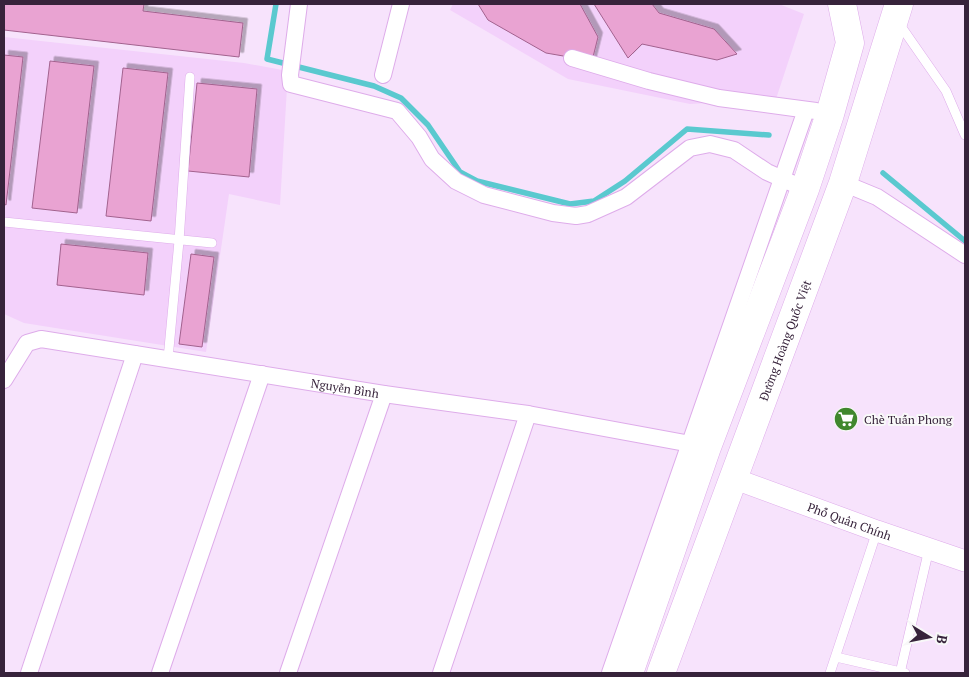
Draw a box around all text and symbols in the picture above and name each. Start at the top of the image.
street label: Đường Hoàng Quốc Việt [755,277,814,403]
street label: Nguyễn Bình [310,375,380,401]
supermarket icon: Chè Tuấn Phong [833,406,859,432]
place label: Chè Tuấn Phong [864,412,953,427]
street label: Phố Quân Chính [806,499,894,543]
north arrow [904,612,954,662]
text: B [932,633,952,645]

